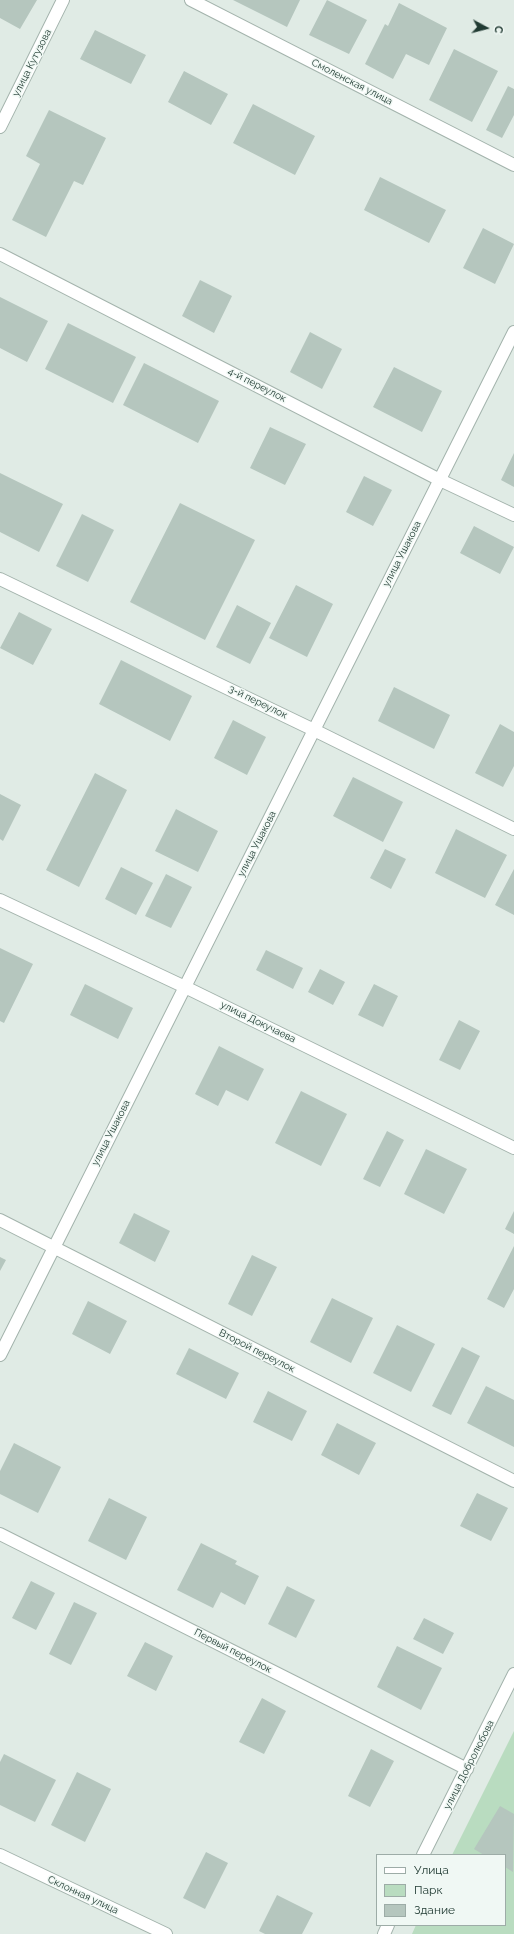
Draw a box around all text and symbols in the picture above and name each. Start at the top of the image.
north arrow [466,8,506,48]
text: С [491,25,505,34]
street label: улица Кутузова [10,27,54,99]
street label: Смоленская улица [309,56,395,108]
street label: 4-й переулок [226,365,288,405]
street label: улица Ушакова [380,519,424,589]
street label: 3-й переулок [227,683,289,721]
street label: улица Ушакова [235,809,279,879]
street label: улица Докучаева [218,999,298,1045]
street label: улица Ушакова [89,1098,133,1168]
street label: Второй переулок [217,1327,297,1375]
street label: Первый переулок [192,1626,274,1676]
street label: улица Добролюбова [441,1718,497,1812]
legend [376,1854,506,1926]
text: Улица [414,1863,449,1877]
street label: Склонная улица [46,1873,120,1917]
text: Парк [414,1883,443,1897]
text: Здание [414,1903,455,1917]

